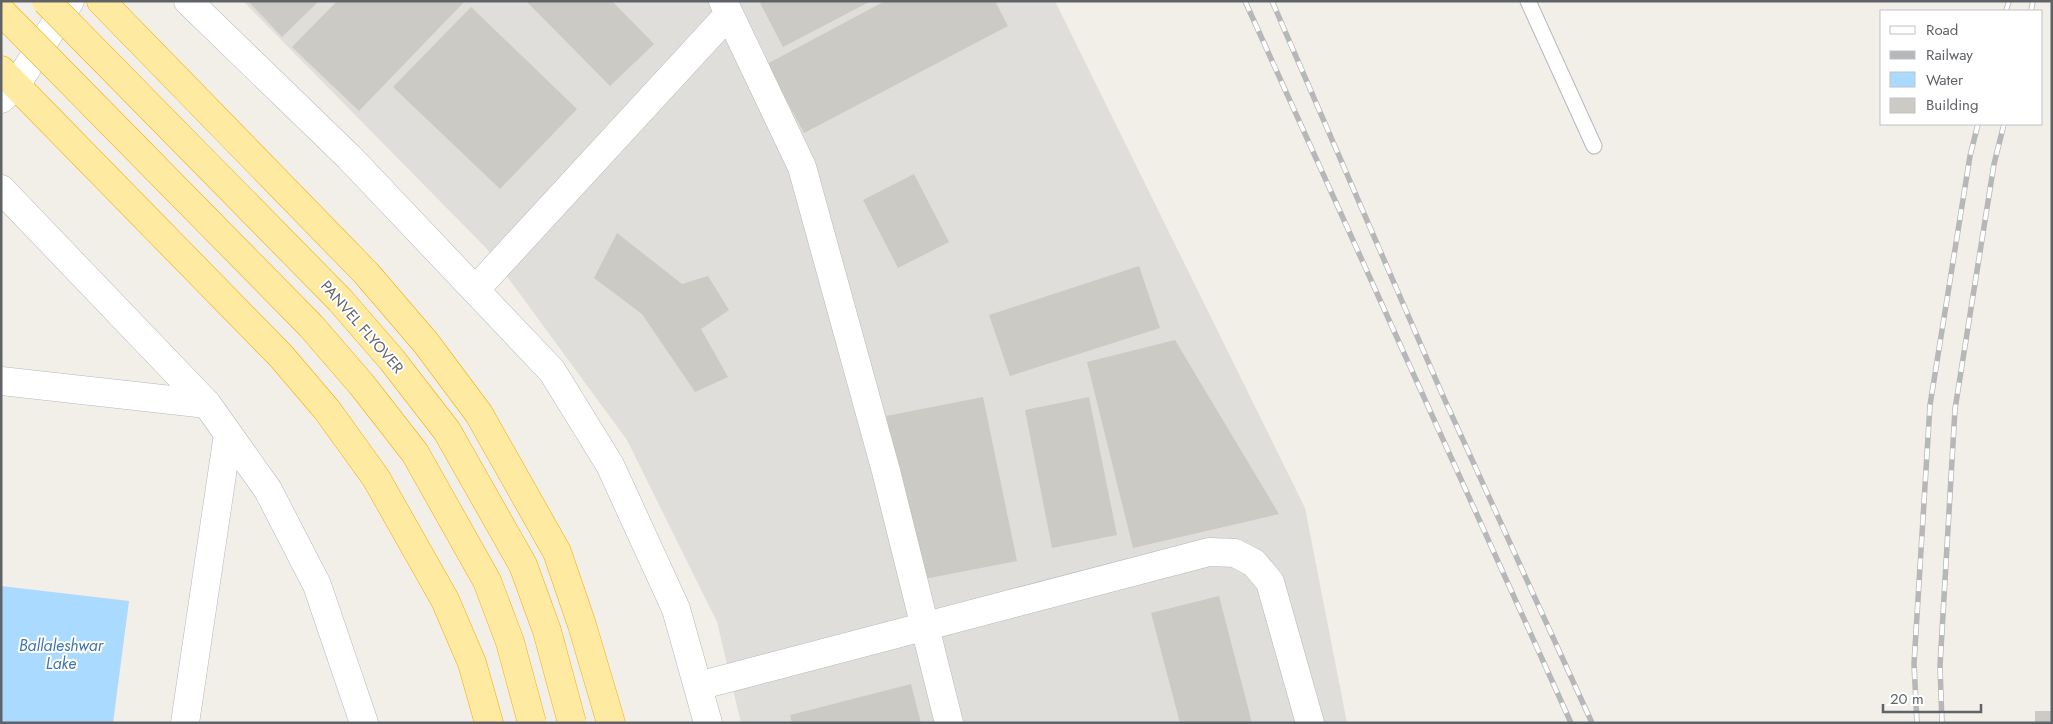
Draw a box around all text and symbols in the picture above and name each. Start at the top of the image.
legend [1880,10,2043,125]
text: Road [1926,19,1958,41]
text: Railway [1926,44,1973,66]
text: Water [1926,69,1964,91]
text: Building [1926,94,1978,116]
street label: PANVEL FLYOVER [315,276,409,379]
water label: Ballaleshwar Lake [19,634,105,675]
scale bar [1883,682,1980,714]
text: 20 m [1890,688,1924,710]

